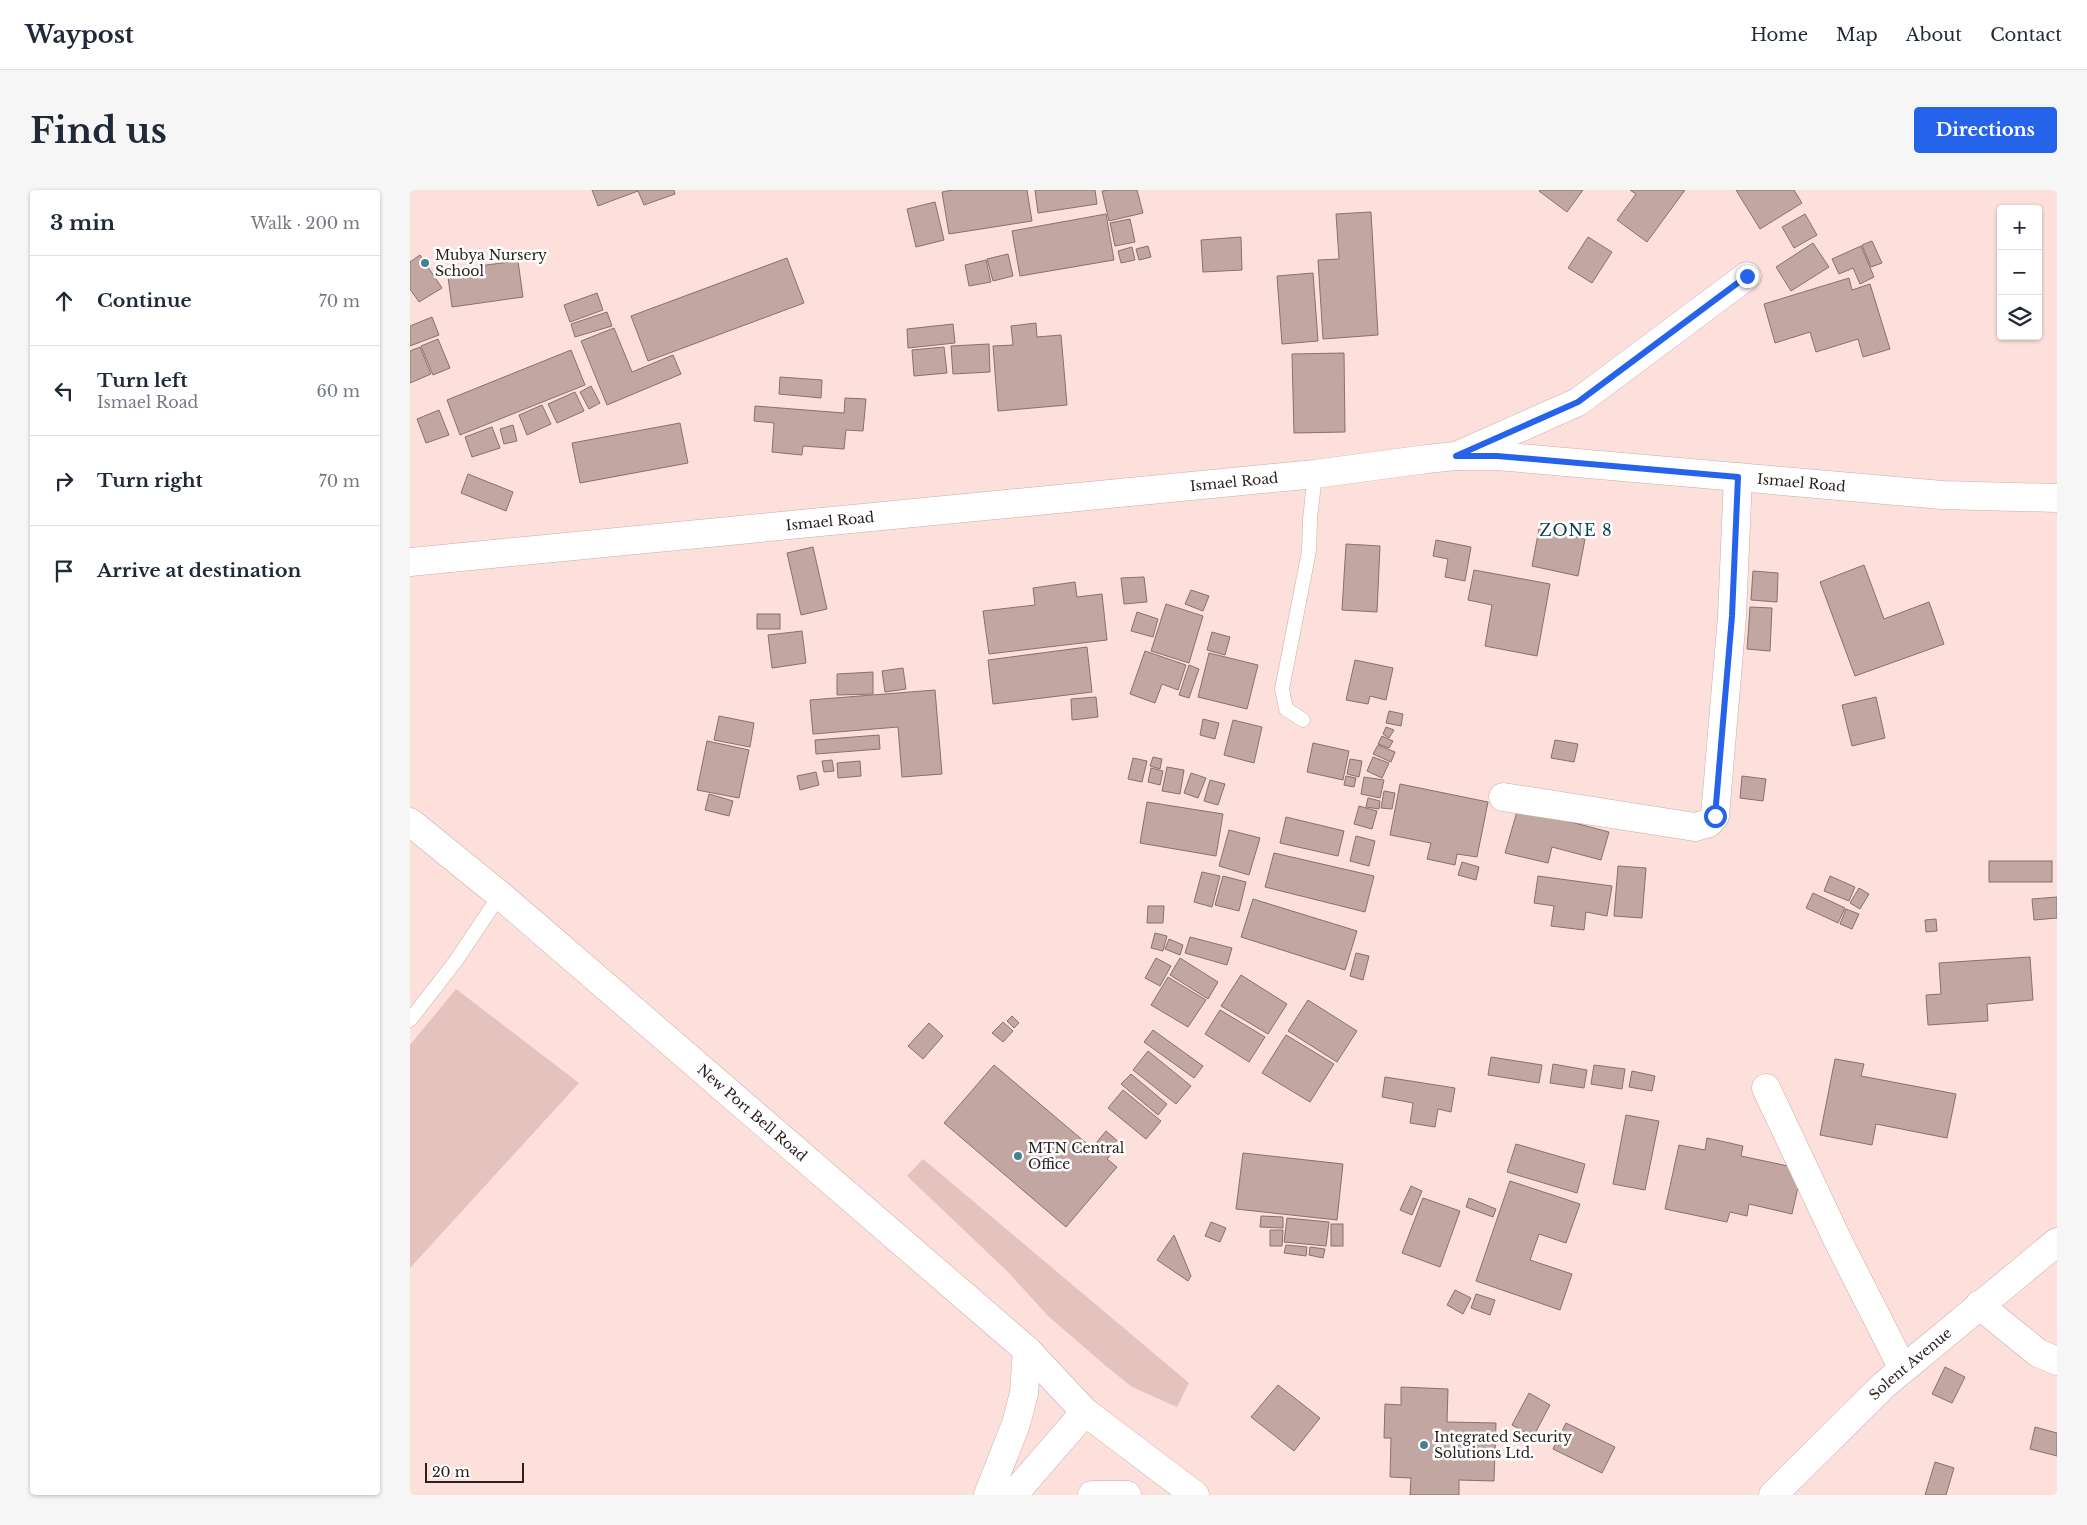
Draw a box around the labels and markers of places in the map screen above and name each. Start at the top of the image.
place label: Mubya Nursery School [435,246,547,280]
marker: Mubya Nursery School [419,257,431,269]
place label: MTN Central Office [1028,1139,1125,1173]
marker: MTN Central Office [1012,1150,1024,1162]
place label: Integrated Security Solutions Ltd. [1434,1428,1572,1462]
marker: Integrated Security Solutions Ltd. [1418,1439,1430,1451]

